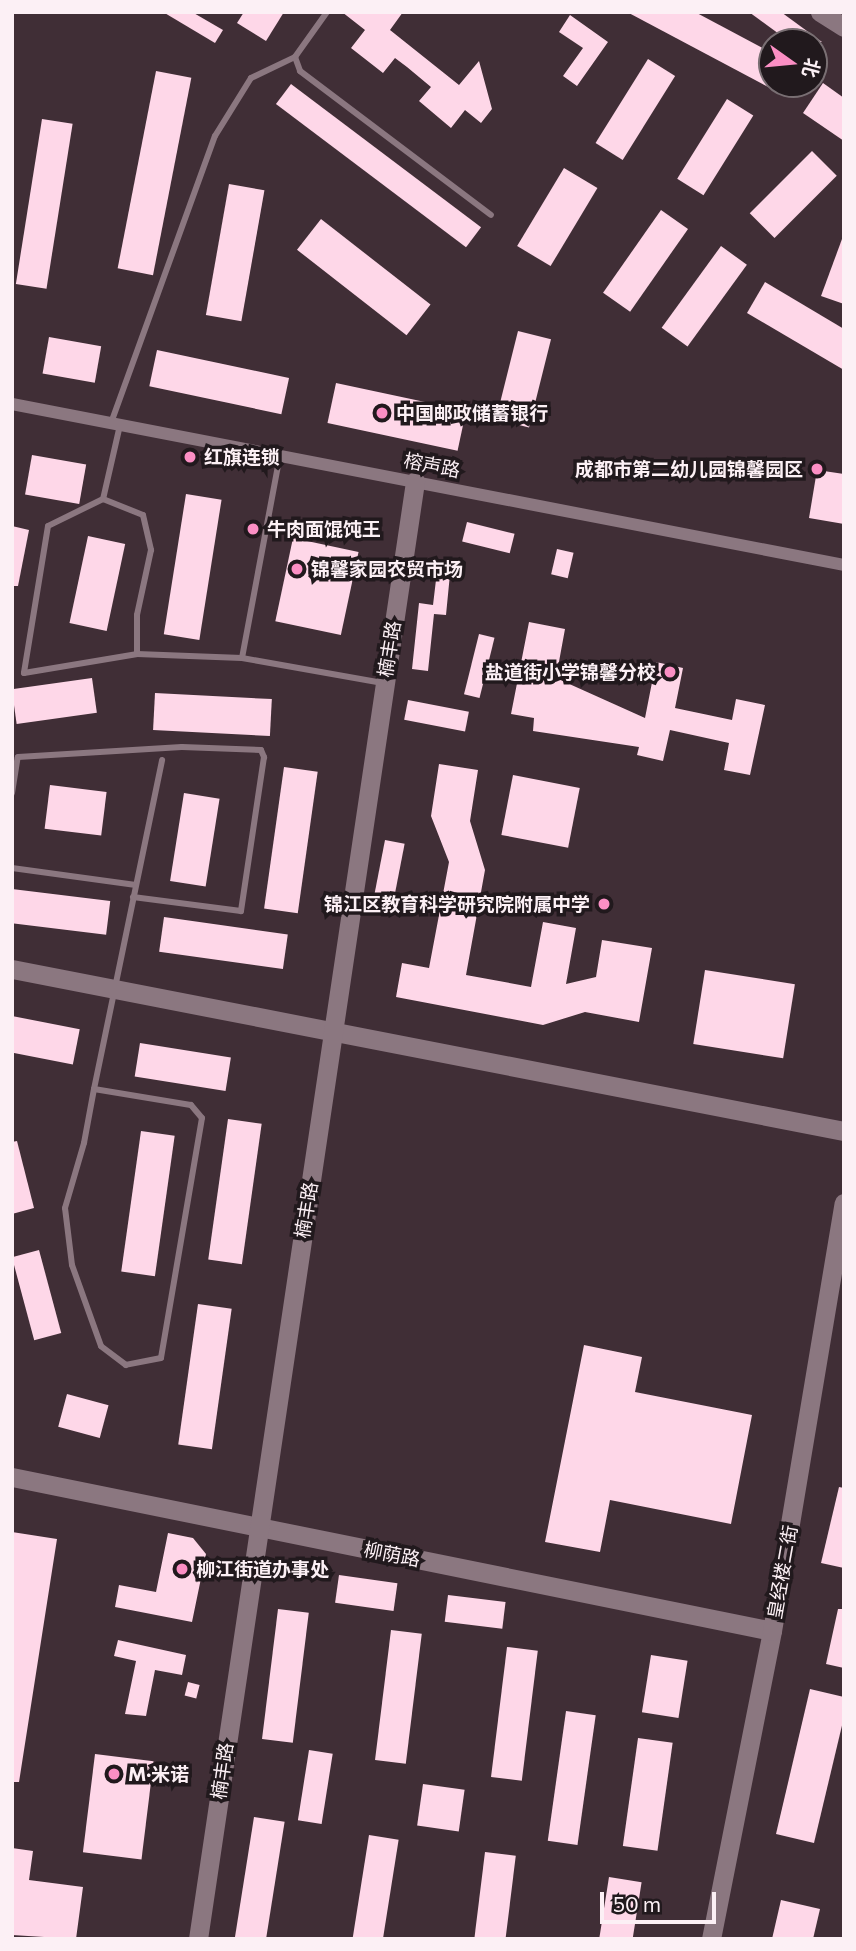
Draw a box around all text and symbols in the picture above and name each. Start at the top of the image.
north arrow [758,28,828,98]
text: 北 [798,56,825,80]
place label: 中国邮政储蓄银行 [396,402,548,424]
marker: 中国邮政储蓄银行 [374,405,390,421]
place label: 红旗连锁 [204,446,280,468]
street label: 榕声路 [402,448,462,482]
marker: 红旗连锁 [182,449,198,465]
place label: 成都市第二幼儿园锦馨园区 [575,458,803,480]
marker: 成都市第二幼儿园锦馨园区 [809,461,825,477]
place label: 牛肉面馄饨王 [267,518,381,540]
marker: 牛肉面馄饨王 [245,521,261,537]
place label: 锦馨家园农贸市场 [311,558,463,580]
marker: 锦馨家园农贸市场 [289,561,305,577]
street label: 楠丰路 [373,619,405,679]
place label: 盐道街小学锦馨分校 [485,661,656,683]
marker: 盐道街小学锦馨分校 [662,664,678,680]
place label: 锦江区教育科学研究院附属中学 [324,893,590,915]
marker: 锦江区教育科学研究院附属中学 [596,896,612,912]
street label: 楠丰路 [290,1180,322,1240]
street label: 皇经楼二街 [763,1523,801,1621]
street label: 柳荫路 [362,1537,422,1571]
place label: 柳江街道办事处 [196,1558,329,1580]
marker: 柳江街道办事处 [174,1561,190,1577]
street label: 楠丰路 [207,1741,237,1801]
place label: M·米诺 [128,1763,189,1785]
marker: M·米诺 [106,1766,122,1782]
scale bar [604,1878,720,1922]
text: 50 m [613,1891,661,1916]

